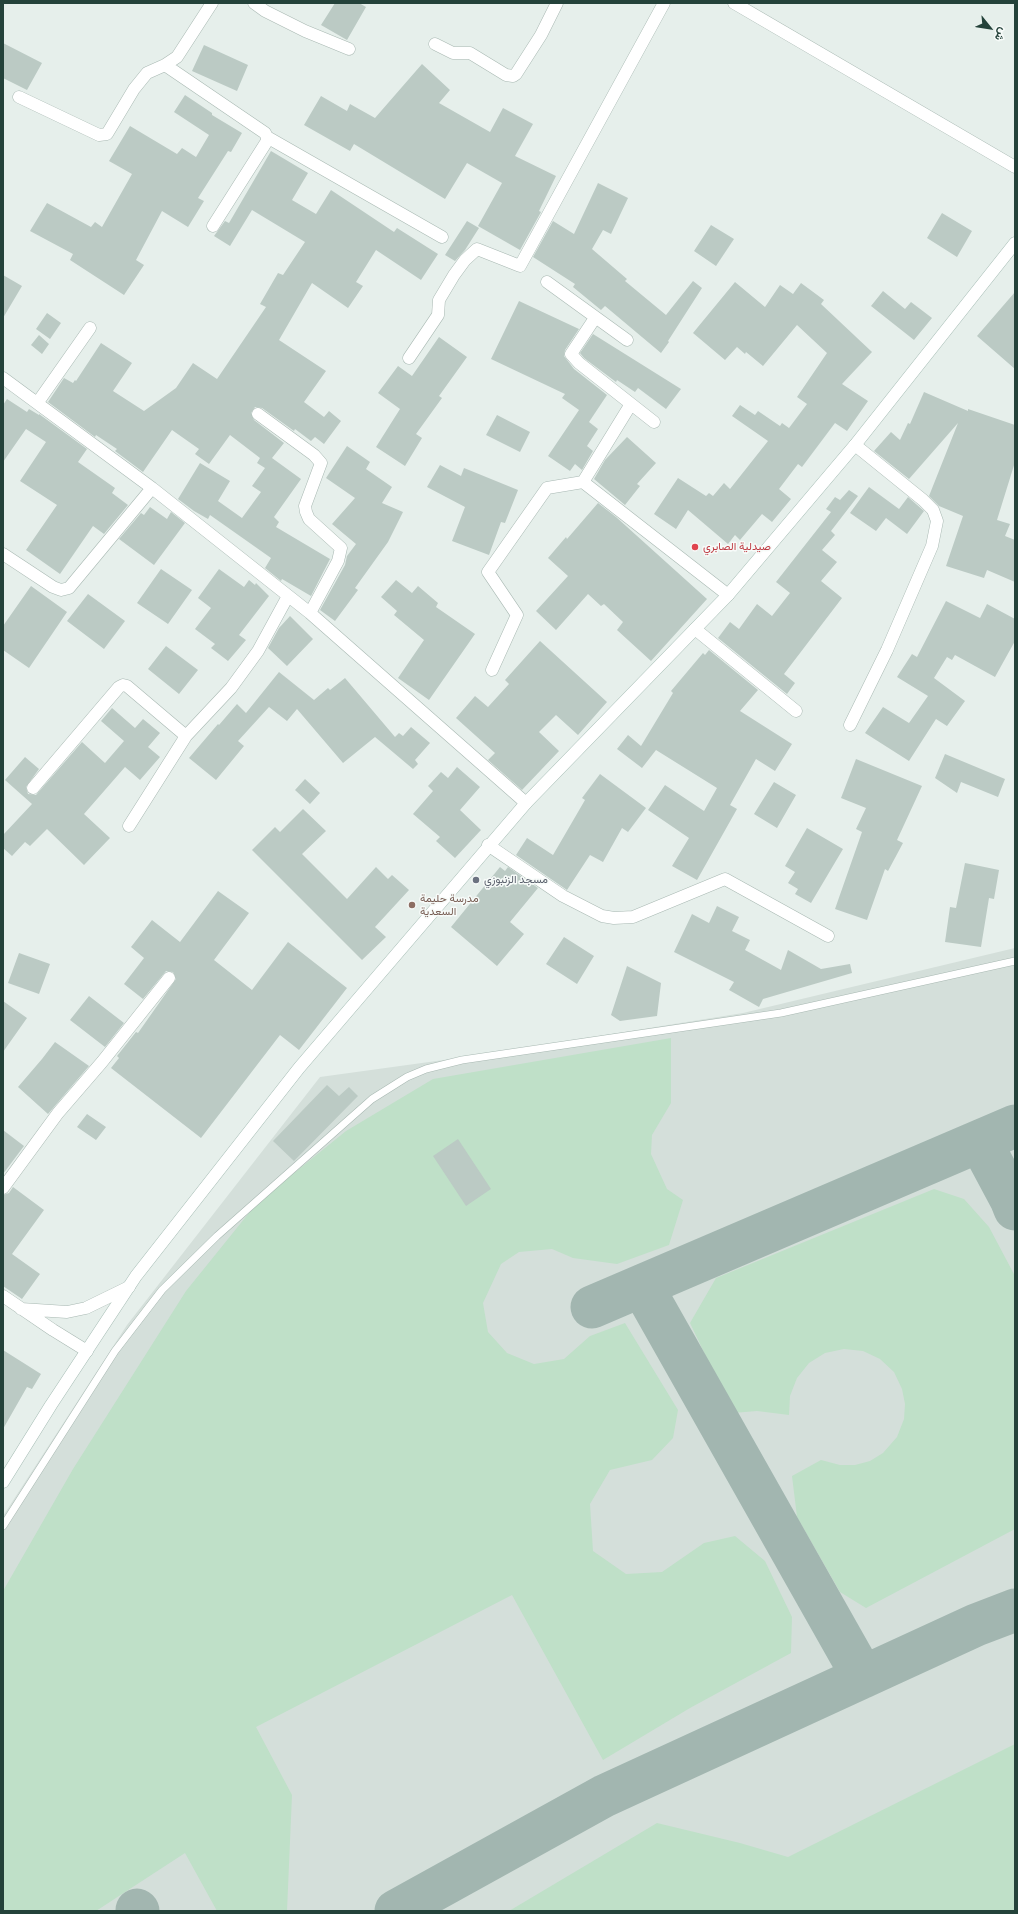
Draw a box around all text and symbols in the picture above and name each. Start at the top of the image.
north arrow [970,8,1010,48]
text: ش [992,25,1010,43]
place label: صيدلية الصابري [703,540,771,554]
marker: صيدلية الصابري [690,542,700,552]
place label: مسجد الزنبوزي [484,873,548,887]
marker: مسجد الزنبوزي [471,875,481,885]
place label: مدرسة حليمة السعدية [420,892,479,918]
marker: مدرسة حليمة السعدية [407,900,417,910]

